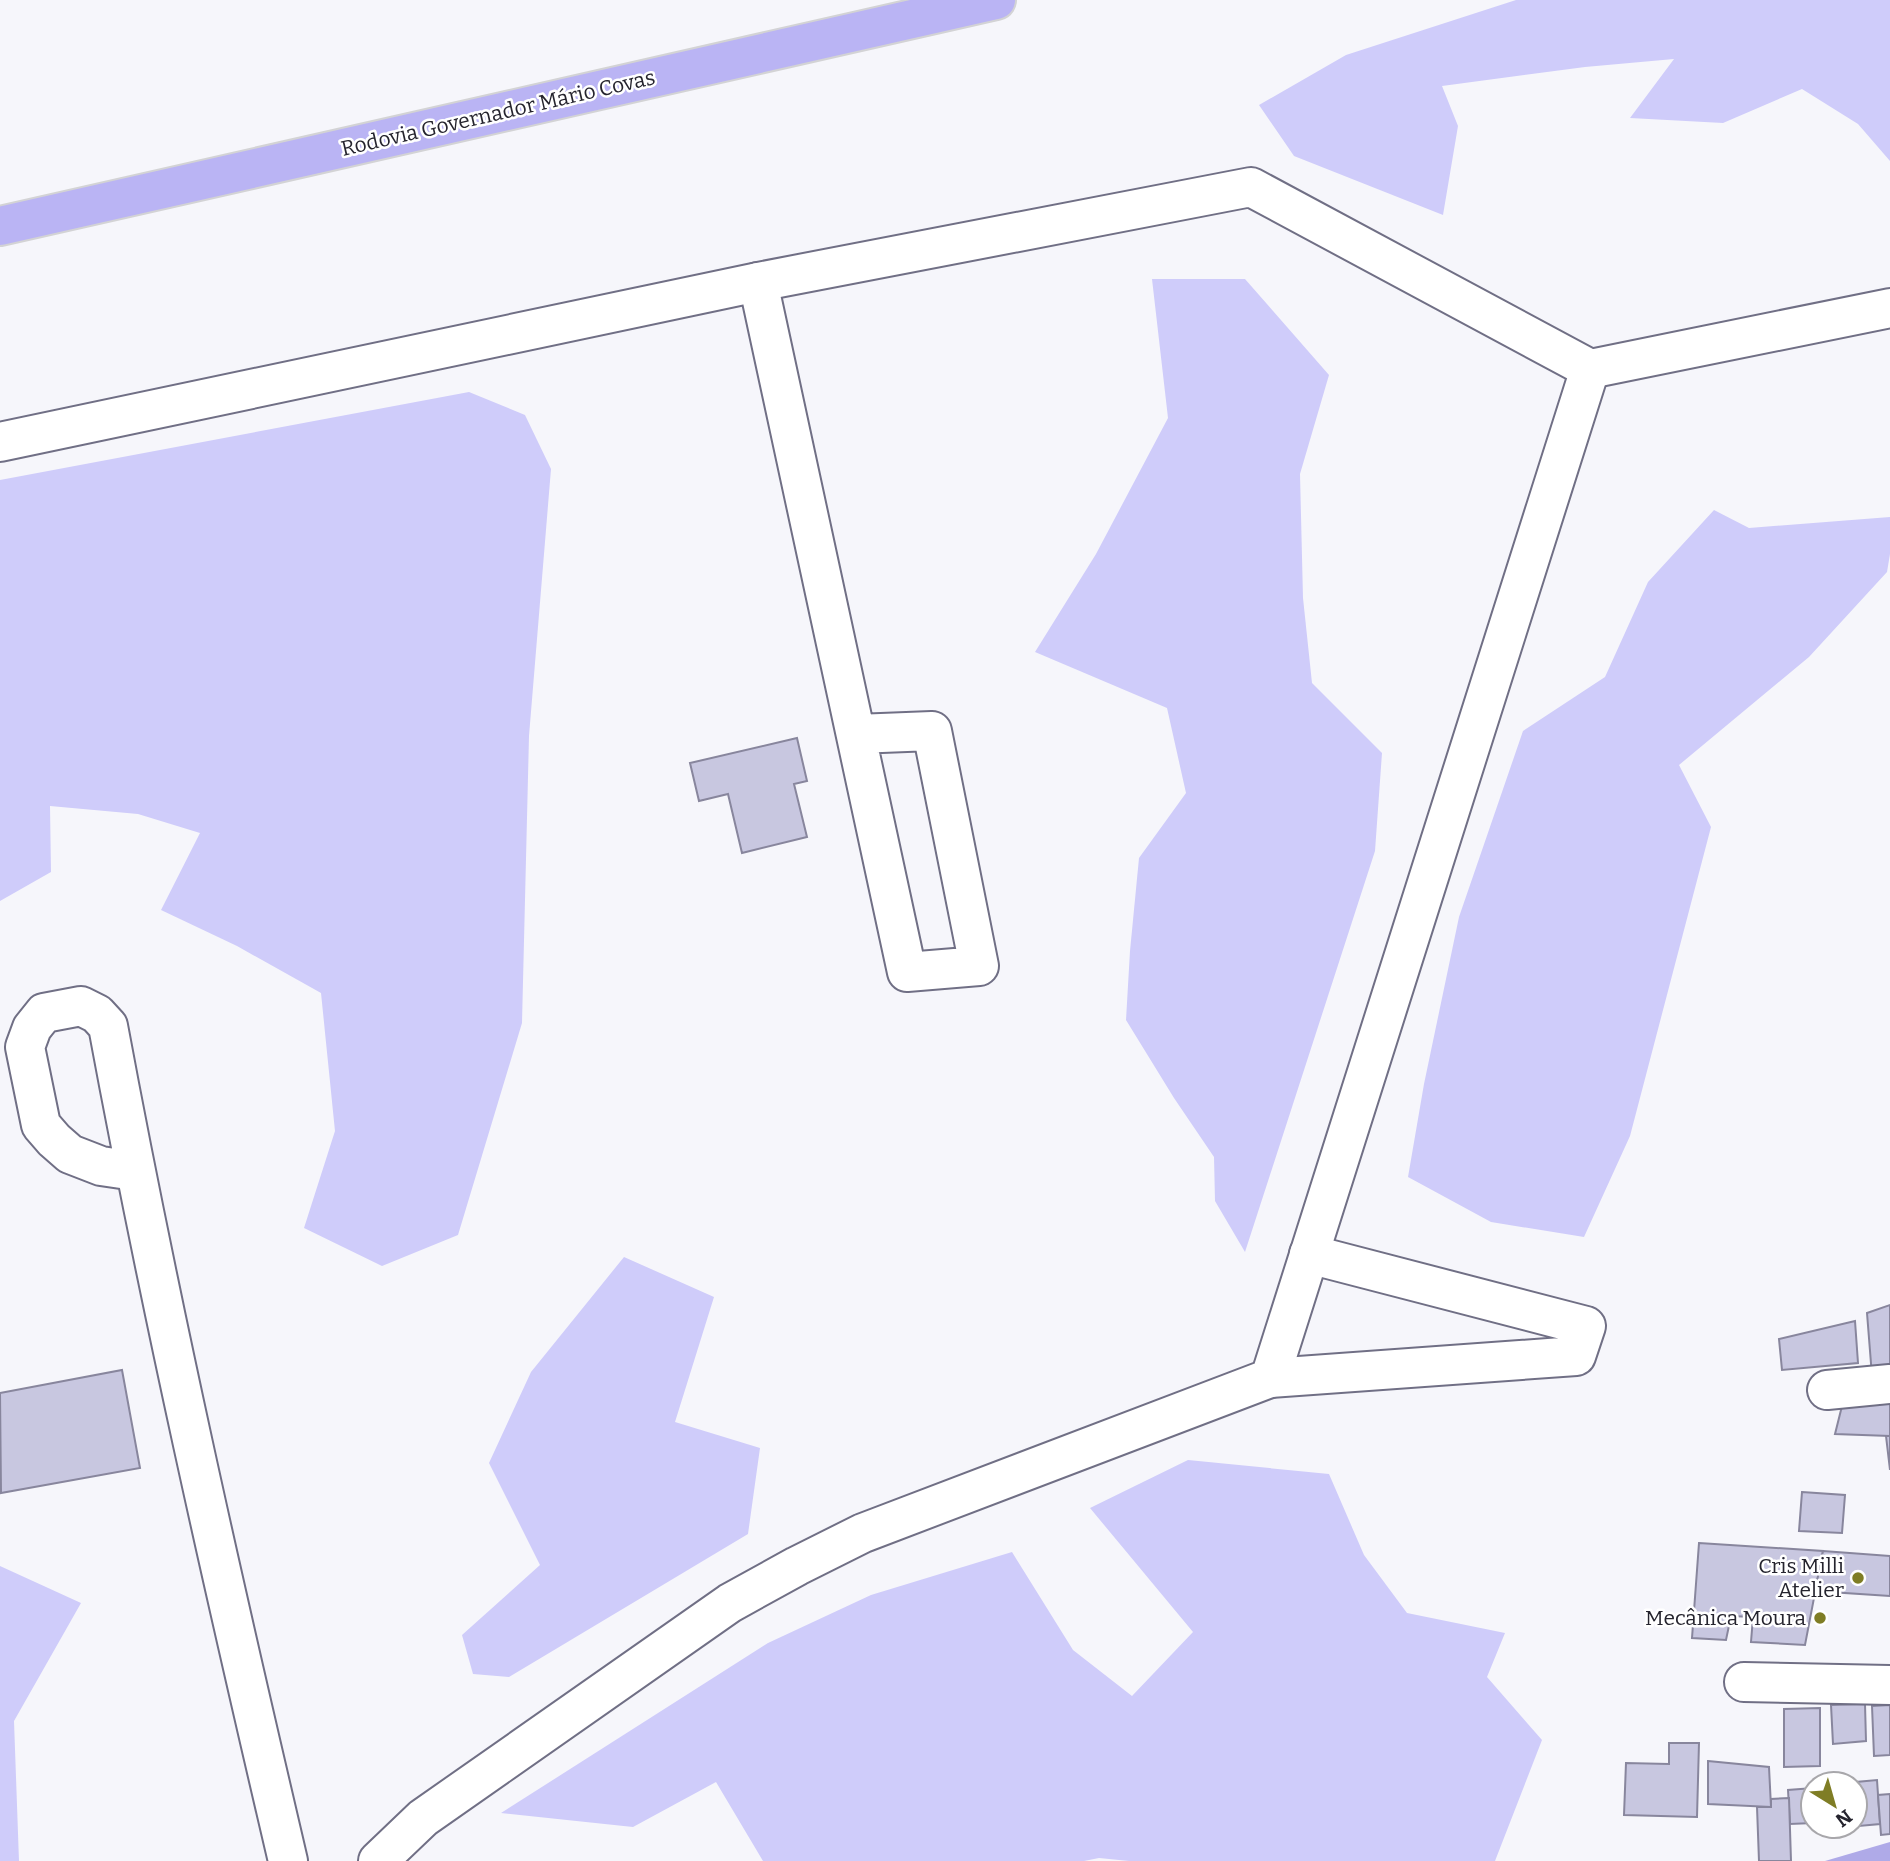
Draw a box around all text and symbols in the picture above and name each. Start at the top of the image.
street label: Rodovia Governador Mário Covas [338,64,658,162]
place label: Cris Milli Atelier [1758,1553,1844,1603]
marker: Cris Milli Atelier [1850,1570,1866,1586]
place label: Mecânica Moura [1645,1605,1807,1631]
marker: Mecânica Moura [1812,1610,1828,1626]
north arrow [1799,1770,1869,1840]
text: N [1831,1805,1857,1832]

